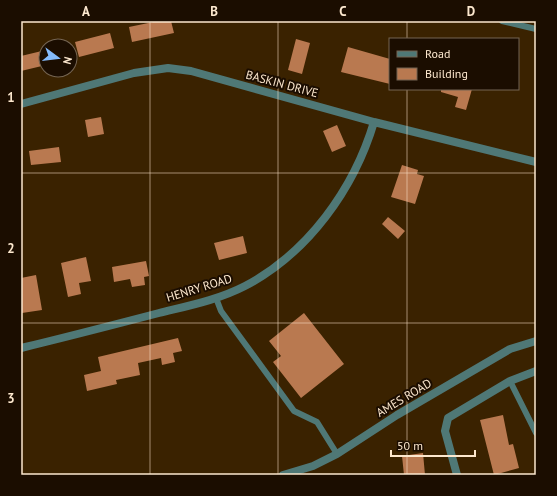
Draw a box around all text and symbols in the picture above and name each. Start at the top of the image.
text: A [82,3,90,20]
text: B [210,3,218,20]
text: C [339,3,347,20]
text: D [467,3,475,20]
north arrow [38,38,78,78]
legend [389,38,519,90]
text: Road [425,46,450,61]
text: N [60,55,75,66]
text: Building [425,66,468,81]
street label: BASKIN DRIVE [244,67,320,100]
text: 1 [7,89,15,106]
text: 2 [7,240,15,257]
street label: HENRY ROAD [164,270,234,305]
street label: AMES ROAD [373,375,434,420]
text: 3 [7,390,15,407]
scale bar [391,432,475,458]
text: 50 m [397,438,423,453]

